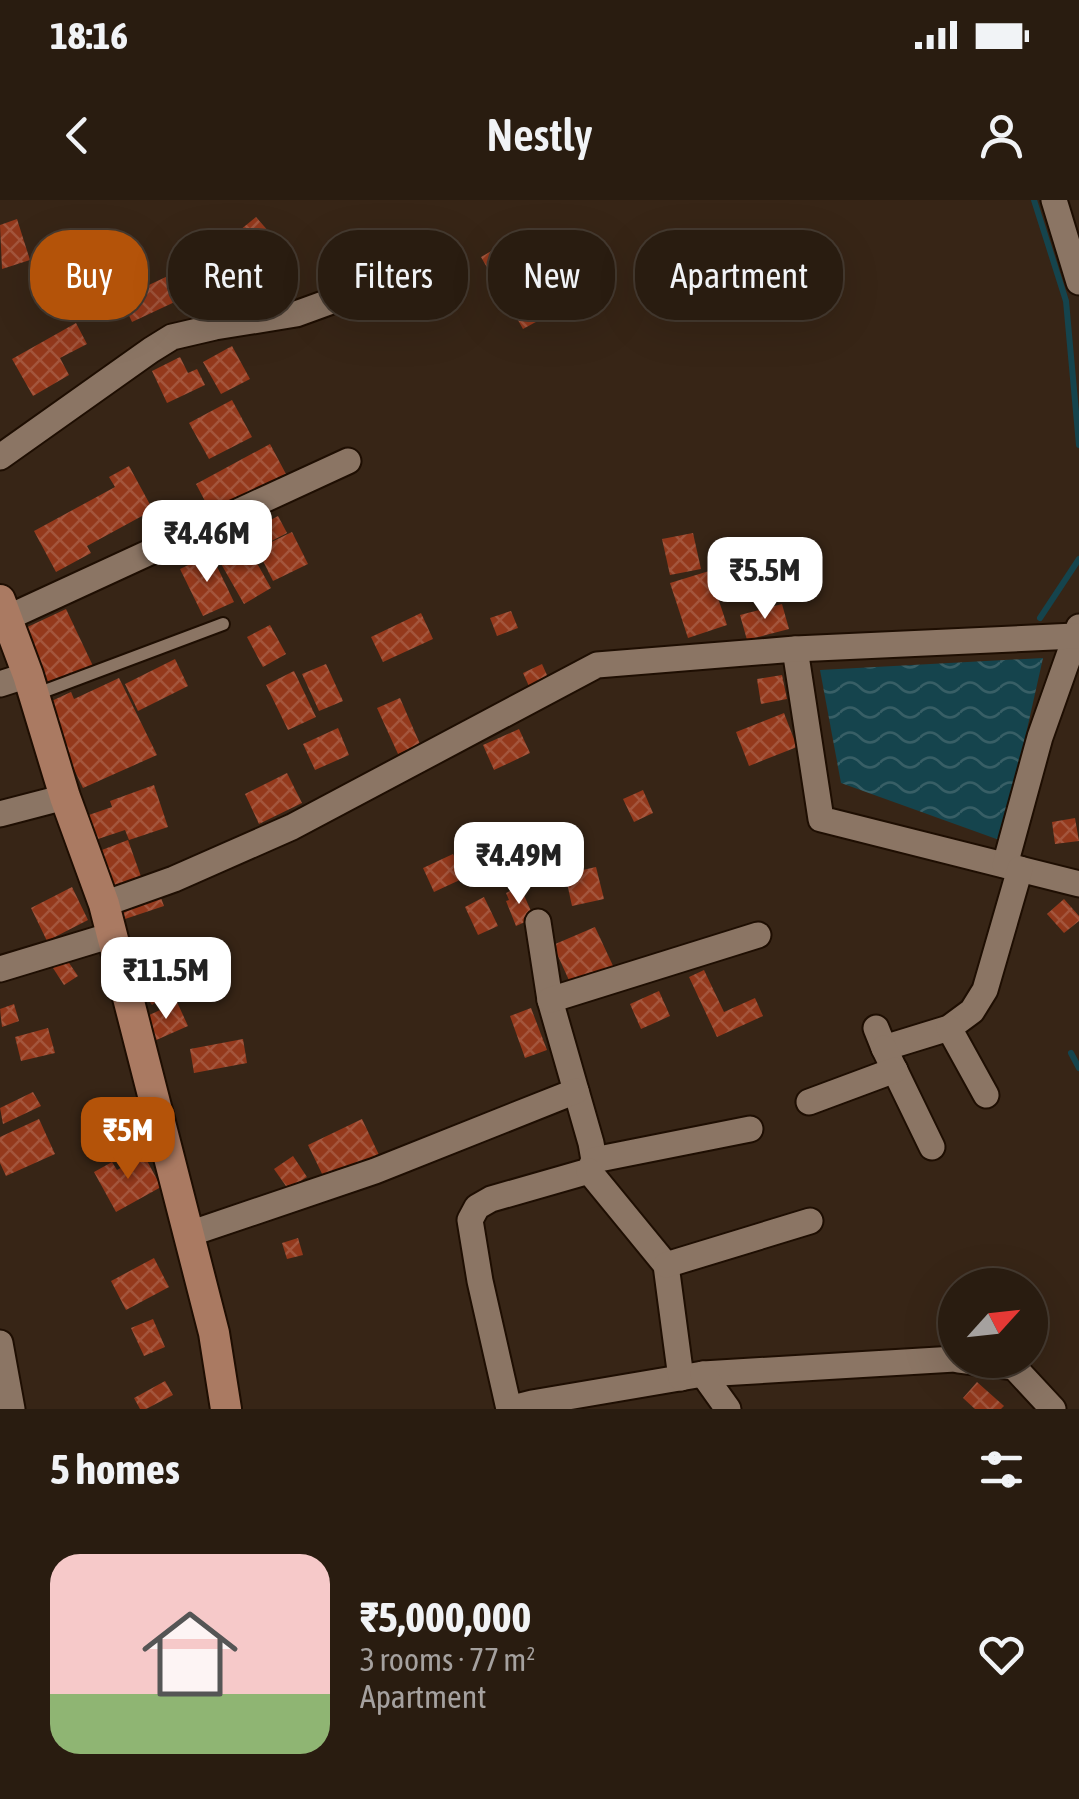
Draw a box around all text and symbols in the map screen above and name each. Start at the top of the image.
text: 18:16 [50,14,128,57]
icon: back [50,108,105,163]
icon: person [974,108,1029,163]
text: Nestly [487,109,592,161]
chip: Buy [30,230,148,320]
chip: Rent [168,230,298,320]
chip: Filters [318,230,468,320]
chip: New [488,230,615,320]
chip: Apartment [635,230,843,320]
pin: ₹4.46M [126,500,288,585]
text: ₹4.46M [164,514,250,551]
pin: ₹5.5M [695,537,835,622]
text: ₹5.5M [730,551,800,588]
pin: ₹4.49M [438,822,600,907]
text: ₹4.49M [476,836,562,873]
pin: ₹11.5M [85,937,247,1022]
text: ₹11.5M [123,951,209,988]
pin: ₹5M [80,1097,176,1182]
text: ₹5M [103,1111,153,1148]
north arrow [938,1268,1048,1378]
map controls [938,1268,1048,1378]
icon: filters [974,1442,1029,1497]
text: 5 homes [50,1445,180,1493]
text: ₹5,000,000 [360,1593,531,1641]
icon: home [130,1594,250,1714]
icon: heart [974,1627,1029,1682]
text: 3 rooms · 77 m² [360,1641,535,1678]
text: Apartment [360,1678,486,1715]

